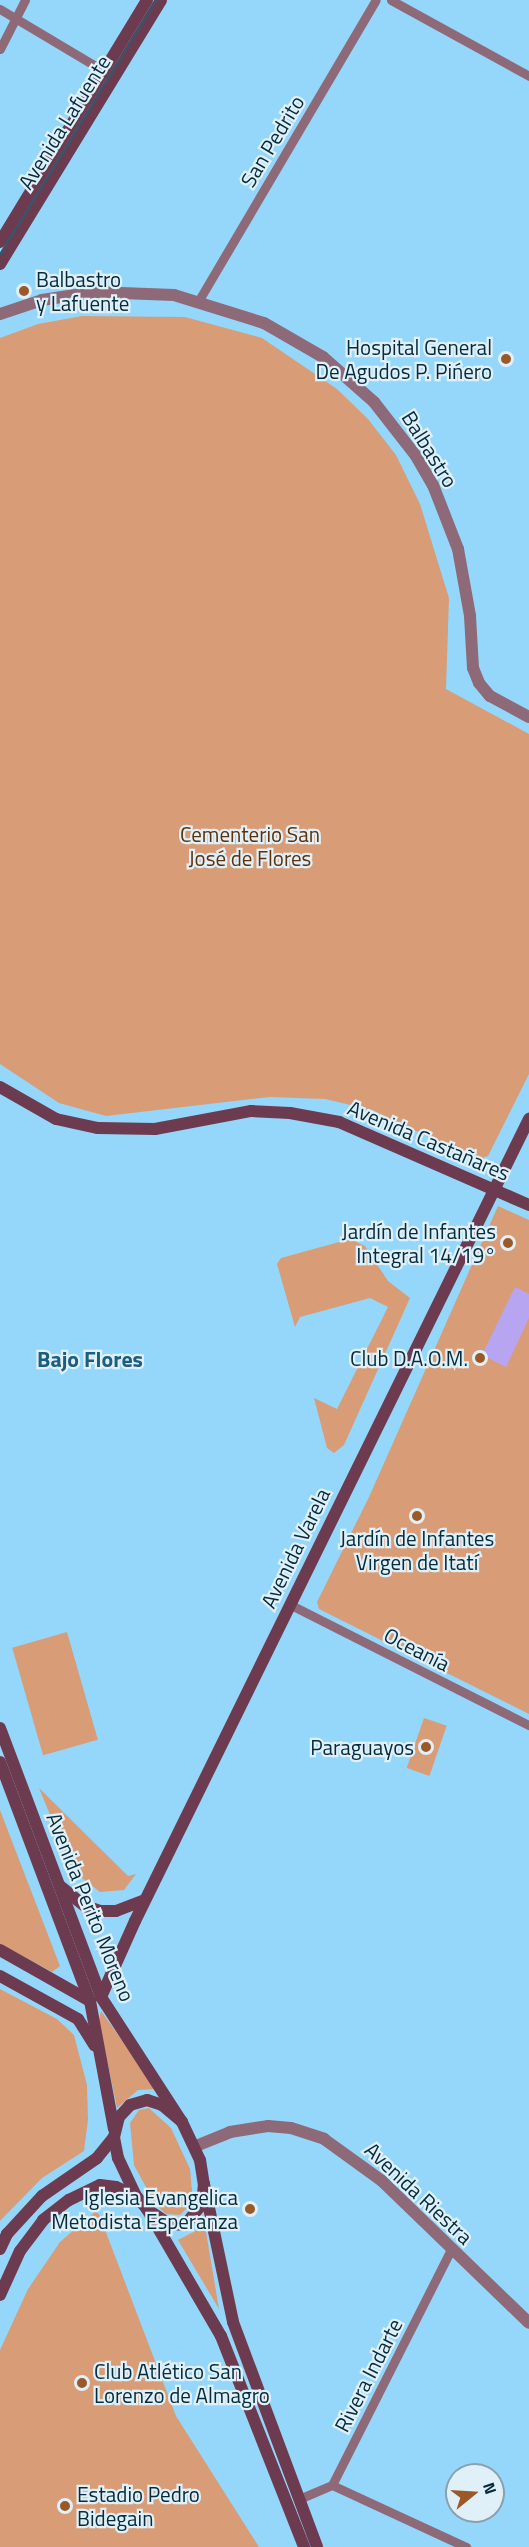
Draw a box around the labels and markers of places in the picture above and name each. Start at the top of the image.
place label: Balbastro y Lafuente [36,266,129,316]
marker: Balbastro y Lafuente [17,284,31,298]
place label: Hospital General De Agudos P. Pińero [315,334,492,384]
marker: Hospital General De Agudos P. Pińero [497,350,515,368]
place label: Jardín de Infantes Integral 14/19° [342,1218,496,1268]
marker: Jardín de Infantes Integral 14/19° [501,1236,515,1250]
place label: Club D.A.O.M. [350,1345,468,1371]
marker: Club D.A.O.M. [473,1351,487,1365]
marker: Jardín de Infantes Virgen de Itatí [410,1509,424,1523]
place label: Jardín de Infantes Virgen de Itatí [340,1525,494,1575]
place label: Paraguayos [310,1734,414,1760]
marker: Paraguayos [419,1740,433,1754]
place label: Iglesia Evangelica Metodista Esperanza [51,2184,238,2234]
marker: Iglesia Evangelica Metodista Esperanza [243,2202,257,2216]
place label: Club Atlético San Lorenzo de Almagro [94,2358,270,2408]
marker: Club Atlético San Lorenzo de Almagro [75,2376,89,2390]
place label: Estadio Pedro Bidegain [77,2481,200,2531]
marker: Estadio Pedro Bidegain [58,2499,72,2513]

